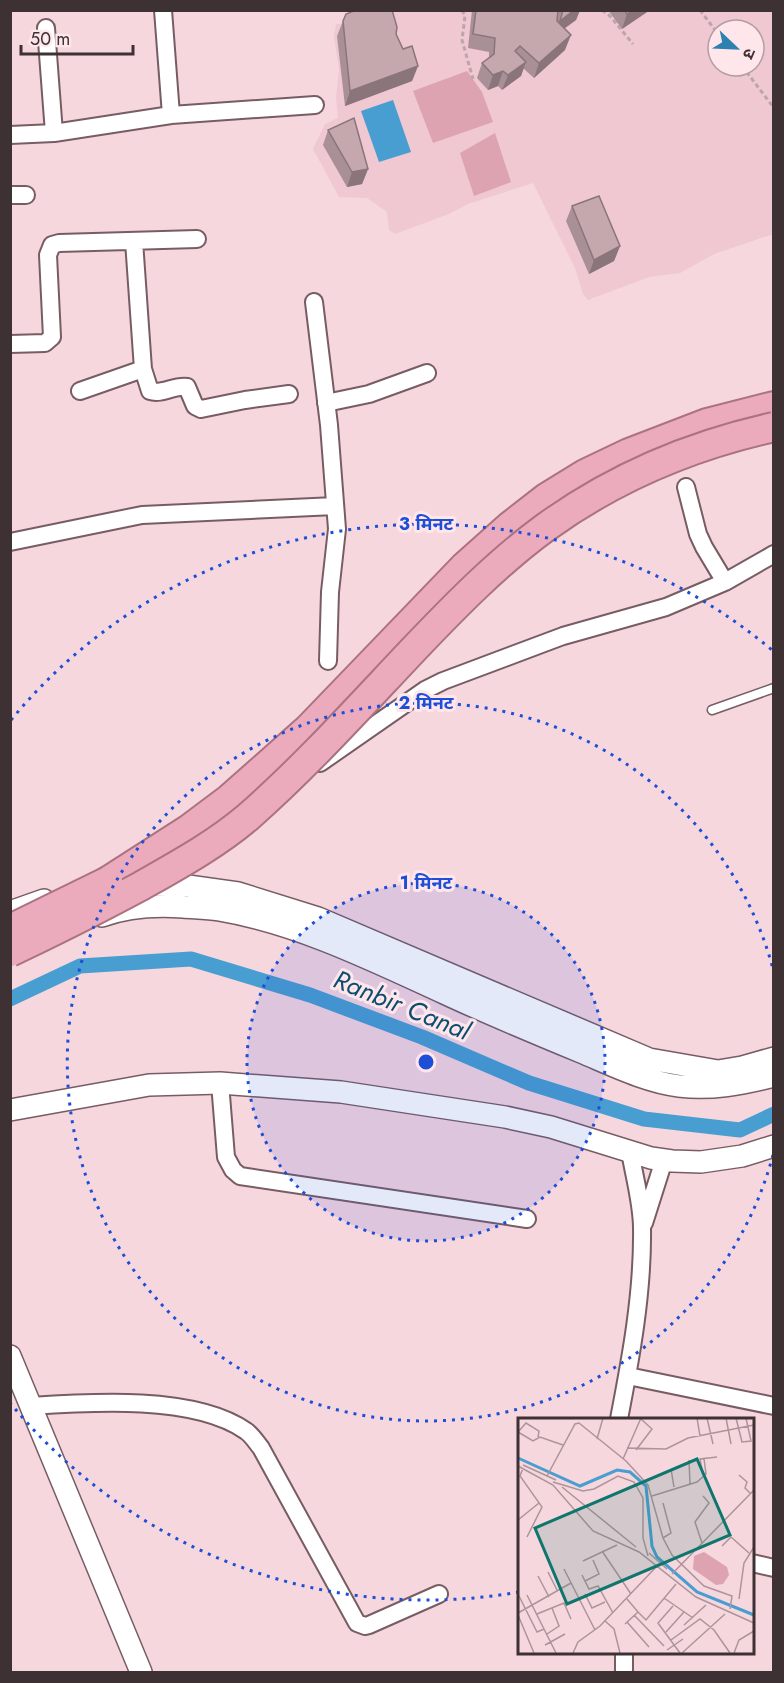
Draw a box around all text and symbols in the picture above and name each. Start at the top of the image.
scale bar [21,18,134,56]
north arrow [706,18,766,78]
text: 50 m [30,26,70,52]
text: उ [737,45,762,63]
text: 3 मिनट [399,511,453,537]
text: 2 मिनट [399,690,454,716]
text: 1 मिनट [400,870,452,896]
water label: Ranbir Canal [328,960,477,1050]
centre of rings [416,1052,436,1072]
inset map [518,1418,754,1653]

